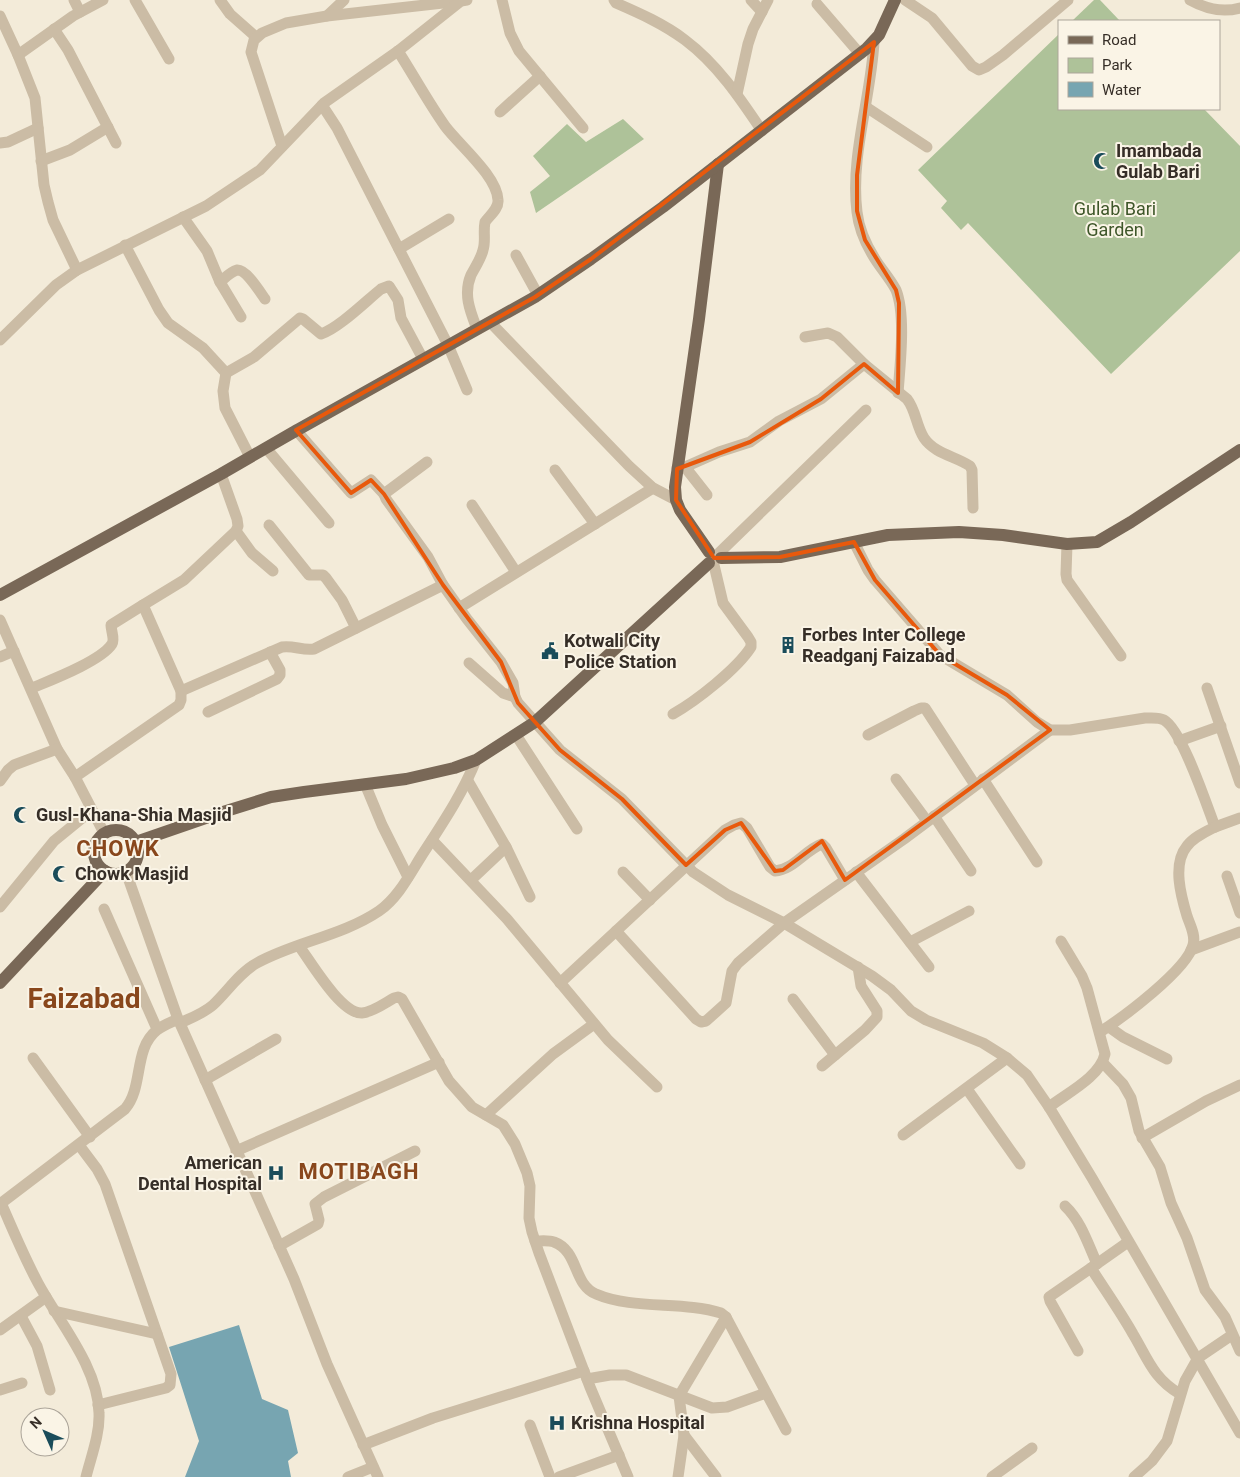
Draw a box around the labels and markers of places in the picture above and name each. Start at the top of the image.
place label: Imambada Gulab Bari [1116,140,1202,182]
mosque icon: Imambada Gulab Bari [1092,151,1112,171]
place label: Forbes Inter College Readganj Faizabad [802,624,966,666]
place label: Kotwali City Police Station [564,630,677,672]
building icon: Forbes Inter College Readganj Faizabad [778,635,798,655]
public building icon: Kotwali City Police Station [540,641,560,661]
place label: Gusl-Khana-Shia Masjid [36,804,232,825]
mosque icon: Gusl-Khana-Shia Masjid [12,805,32,825]
place label: Chowk Masjid [75,863,189,884]
mosque icon: Chowk Masjid [51,864,71,884]
place label: American Dental Hospital [138,1152,262,1194]
hospital icon: American Dental Hospital [266,1163,286,1183]
place label: Krishna Hospital [571,1412,705,1433]
hospital icon: Krishna Hospital [547,1413,567,1433]

